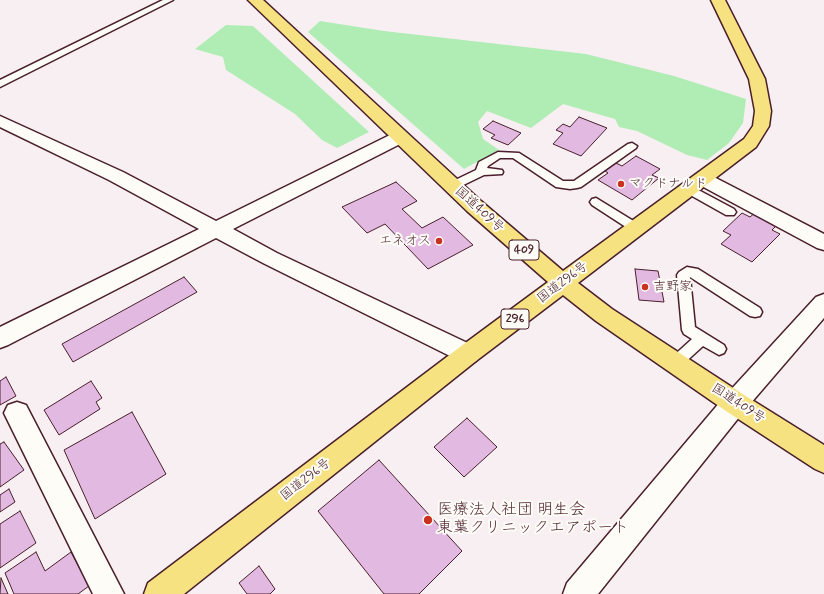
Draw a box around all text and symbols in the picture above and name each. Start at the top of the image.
place label: マクドナルド [629,176,707,192]
marker: マクドナルド [616,179,626,189]
street label: 国道409号 [451,184,507,236]
place label: エネオス [379,233,431,249]
marker: エネオス [434,236,444,246]
road number: 409 [509,240,539,260]
street label: 国道296号 [535,259,591,307]
place label: 吉野家 [653,279,692,295]
marker: 吉野家 [640,282,650,292]
road number: 296 [501,309,529,329]
street label: 国道409号 [708,381,768,427]
street label: 国道296号 [278,456,334,504]
place label: 医療法人社団 明生会 東葉クリニックエアポート [437,501,629,539]
marker: 医療法人社団 明生会 東葉クリニックエアポート [422,514,434,526]

